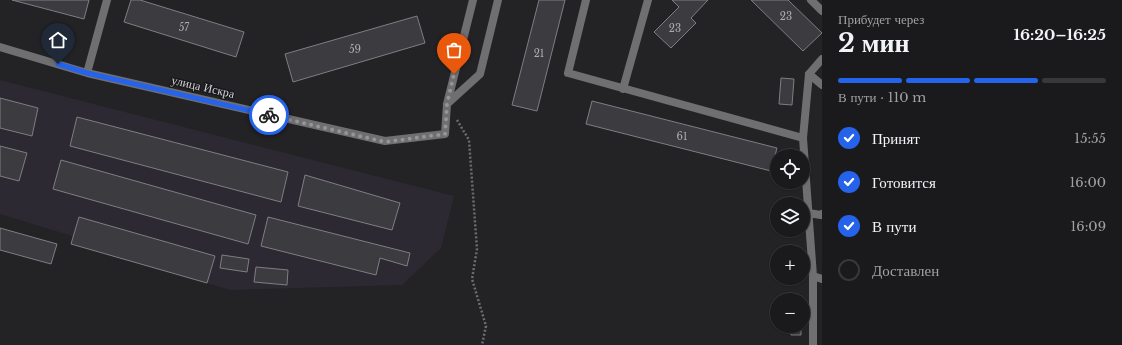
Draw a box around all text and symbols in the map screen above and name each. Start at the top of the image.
house number: 23 [780,10,792,23]
text: Прибудет через [838,11,924,28]
house number: 57 [179,21,190,34]
house number: 23 [669,22,681,35]
pin [41,23,75,64]
text: 16:20–16:25 [1013,25,1106,44]
text: 2 мин [838,27,910,59]
icon: home [47,29,69,51]
pin [437,33,471,74]
icon: bag [443,39,465,61]
house number: 59 [349,43,361,56]
house number: 21 [534,47,544,60]
street label: улица Искра [170,72,237,101]
text: В пути · 110 m [838,89,926,106]
courier [249,95,289,135]
icon: bike [258,104,280,126]
icon: check [838,127,860,149]
text: Принят [872,129,920,148]
house number: 61 [677,130,687,143]
text: 15:55 [1074,130,1106,147]
map controls [770,149,810,333]
button: locate [770,149,810,189]
icon: check [838,171,860,193]
text: Готовится [872,173,936,192]
text: 16:00 [1070,174,1106,191]
button: layers [770,197,810,237]
icon: check [838,215,860,237]
text: В пути [872,217,916,236]
text: 16:09 [1070,218,1106,235]
button: + [770,245,810,285]
text: Доставлен [872,261,939,280]
button: − [770,293,810,333]

